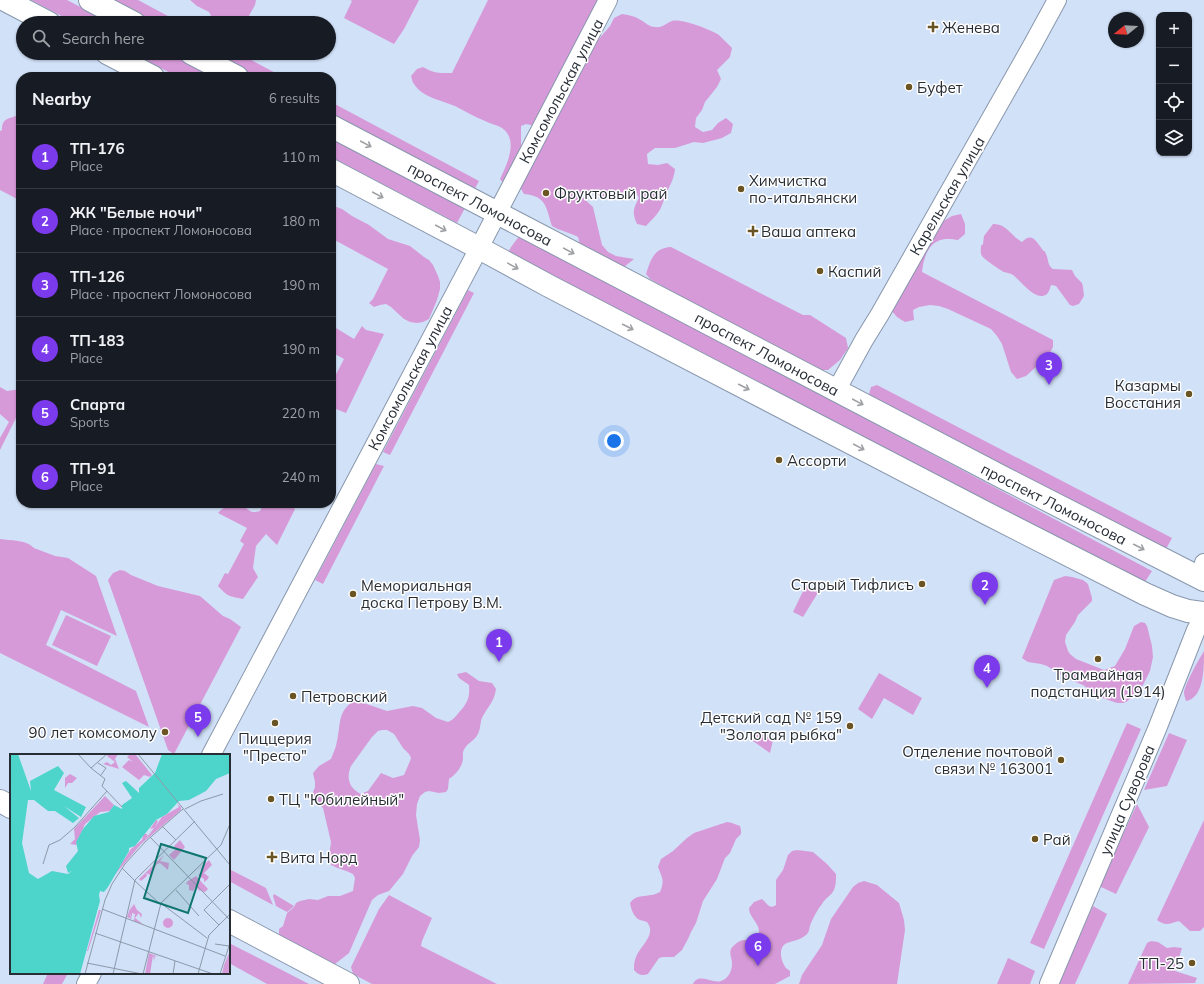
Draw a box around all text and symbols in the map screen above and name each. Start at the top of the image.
north arrow [1108,12,1144,48]
map controls [1156,12,1192,156]
button: + [1156,12,1192,48]
street label: Комсомольская улица [515,15,607,167]
search box [16,16,336,60]
place label: Женева [942,18,1000,37]
marker: Женева [927,21,939,33]
icon: search [30,27,52,49]
text: Search here [62,29,144,48]
button: − [1156,48,1192,84]
place label: Буфет [917,78,963,97]
marker: Буфет [904,82,914,92]
button: locate [1156,84,1192,120]
text: Nearby [32,88,91,109]
text: 6 results [269,90,320,106]
button: layers [1156,120,1192,156]
street label: Карельская улица [905,133,989,259]
text: ТП-176 [70,139,124,158]
one-way arrow [359,141,371,148]
text: 1 [41,149,49,165]
text: 110 m [282,149,320,165]
text: Place [70,158,103,174]
street label: проспект Ломоносова [405,158,555,250]
place label: Химчистка по-итальянски [749,171,857,207]
place label: Фруктовый рай [554,184,667,203]
marker: Химчистка по-итальянски [736,184,746,194]
marker: Фруктовый рай [541,188,551,198]
one-way arrow [372,192,384,199]
text: ЖК "Белые ночи" [70,203,202,222]
text: 2 [41,213,49,229]
text: 180 m [282,213,320,229]
text: Place · проспект Ломоносова [70,222,252,238]
place label: Ваша аптека [761,222,856,241]
one-way arrow [435,225,447,232]
marker: Ваша аптека [748,226,758,236]
one-way arrow [563,247,575,255]
place label: Каспий [828,262,881,281]
one-way arrow [507,263,519,271]
marker: Каспий [815,266,825,276]
text: ТП-126 [70,267,124,286]
text: 3 [41,277,49,293]
text: 190 m [282,277,320,293]
text: Place · проспект Ломоносова [70,286,252,302]
street label: Комсомольская улица [364,302,456,454]
street label: проспект Ломоносова [692,308,842,400]
one-way arrow [622,324,634,331]
text: ТП-183 [70,331,124,350]
text: 4 [41,341,49,357]
text: 190 m [282,341,320,357]
text: Place [70,350,103,366]
pin: 3 [1036,352,1062,385]
place label: Казармы Восстания [1105,376,1181,412]
one-way arrow [738,383,750,391]
marker: Казармы Восстания [1184,389,1194,399]
text: Спарта [70,395,125,414]
one-way arrow [852,399,864,406]
text: 5 [41,405,49,421]
text: 220 m [282,405,320,421]
text: Sports [70,414,109,430]
your location [604,431,624,451]
one-way arrow [853,443,865,451]
place label: Ассорти [787,451,847,470]
marker: Ассорти [774,455,784,465]
text: ТП-91 [70,459,115,478]
street label: проспект Ломоносова [978,459,1130,549]
text: 6 [41,469,49,485]
text: 240 m [282,469,320,485]
text: Place [70,478,103,494]
one-way arrow [1133,544,1145,551]
pin: 2 [972,572,998,605]
place label: Старый Тифлисъ [791,575,914,594]
place label: Мемориальная доска Петрову В.М. [361,576,502,612]
marker: Старый Тифлисъ [917,579,927,589]
marker: Мемориальная доска Петрову В.М. [348,589,358,599]
pin: 1 [486,629,512,662]
marker: Трамвайная подстанция (1914) [1093,654,1103,664]
pin: 4 [974,655,1000,688]
place label: Трамвайная подстанция (1914) [1030,665,1166,701]
place label: Петровский [301,687,387,706]
marker: Петровский [288,691,298,701]
pin: 5 [185,704,211,737]
place label: Детский сад № 159 "Золотая рыбка" [700,708,842,744]
marker: Пиццерия "Престо" [270,718,280,728]
marker: Детский сад № 159 "Золотая рыбка" [845,721,855,731]
place label: 90 лет комсомолу [28,723,157,742]
marker: 90 лет комсомолу [160,727,170,737]
place label: Пиццерия "Престо" [238,729,312,765]
place label: Отделение почтовой связи № 163001 [902,742,1053,778]
street label: улица Суворова [1095,742,1159,858]
inset map [10,754,230,974]
marker: Отделение почтовой связи № 163001 [1056,755,1066,765]
place label: ТЦ "Юбилейный" [279,790,404,809]
marker: ТЦ "Юбилейный" [266,794,276,804]
place label: Рай [1043,830,1071,849]
marker: Рай [1030,834,1040,844]
place label: Вита Норд [280,848,358,867]
marker: Вита Норд [267,852,277,862]
pin: 6 [745,933,771,966]
place label: ТП-25 [1139,954,1184,973]
marker: ТП-25 [1187,958,1197,968]

